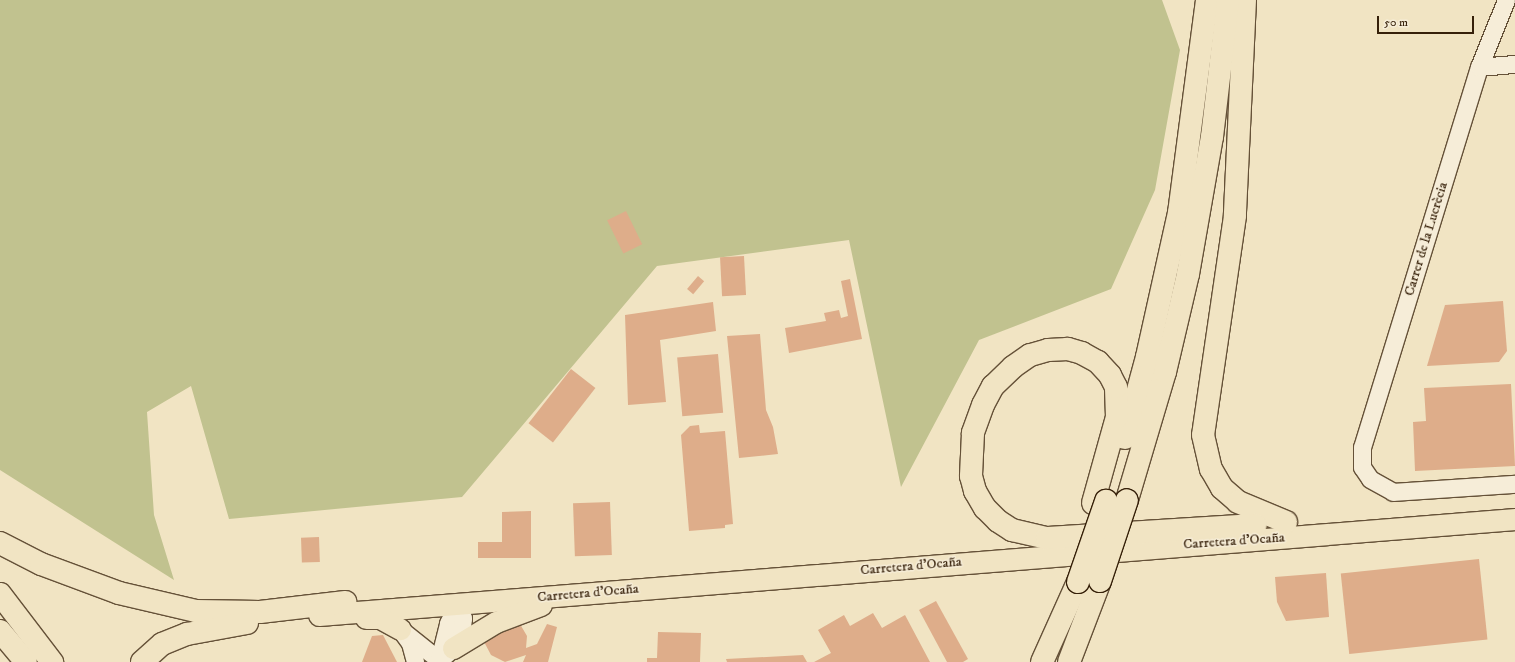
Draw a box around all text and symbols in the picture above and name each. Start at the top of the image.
scale bar [1379,8,1476,34]
text: 50 m [1384,15,1408,30]
street label: Carrer de la Lucrècia [1401,180,1451,298]
street label: Carretera d'Ocaña [1183,529,1285,553]
street label: Carretera d'Ocaña [860,553,962,579]
street label: Carretera d'Ocaña [537,580,639,606]

